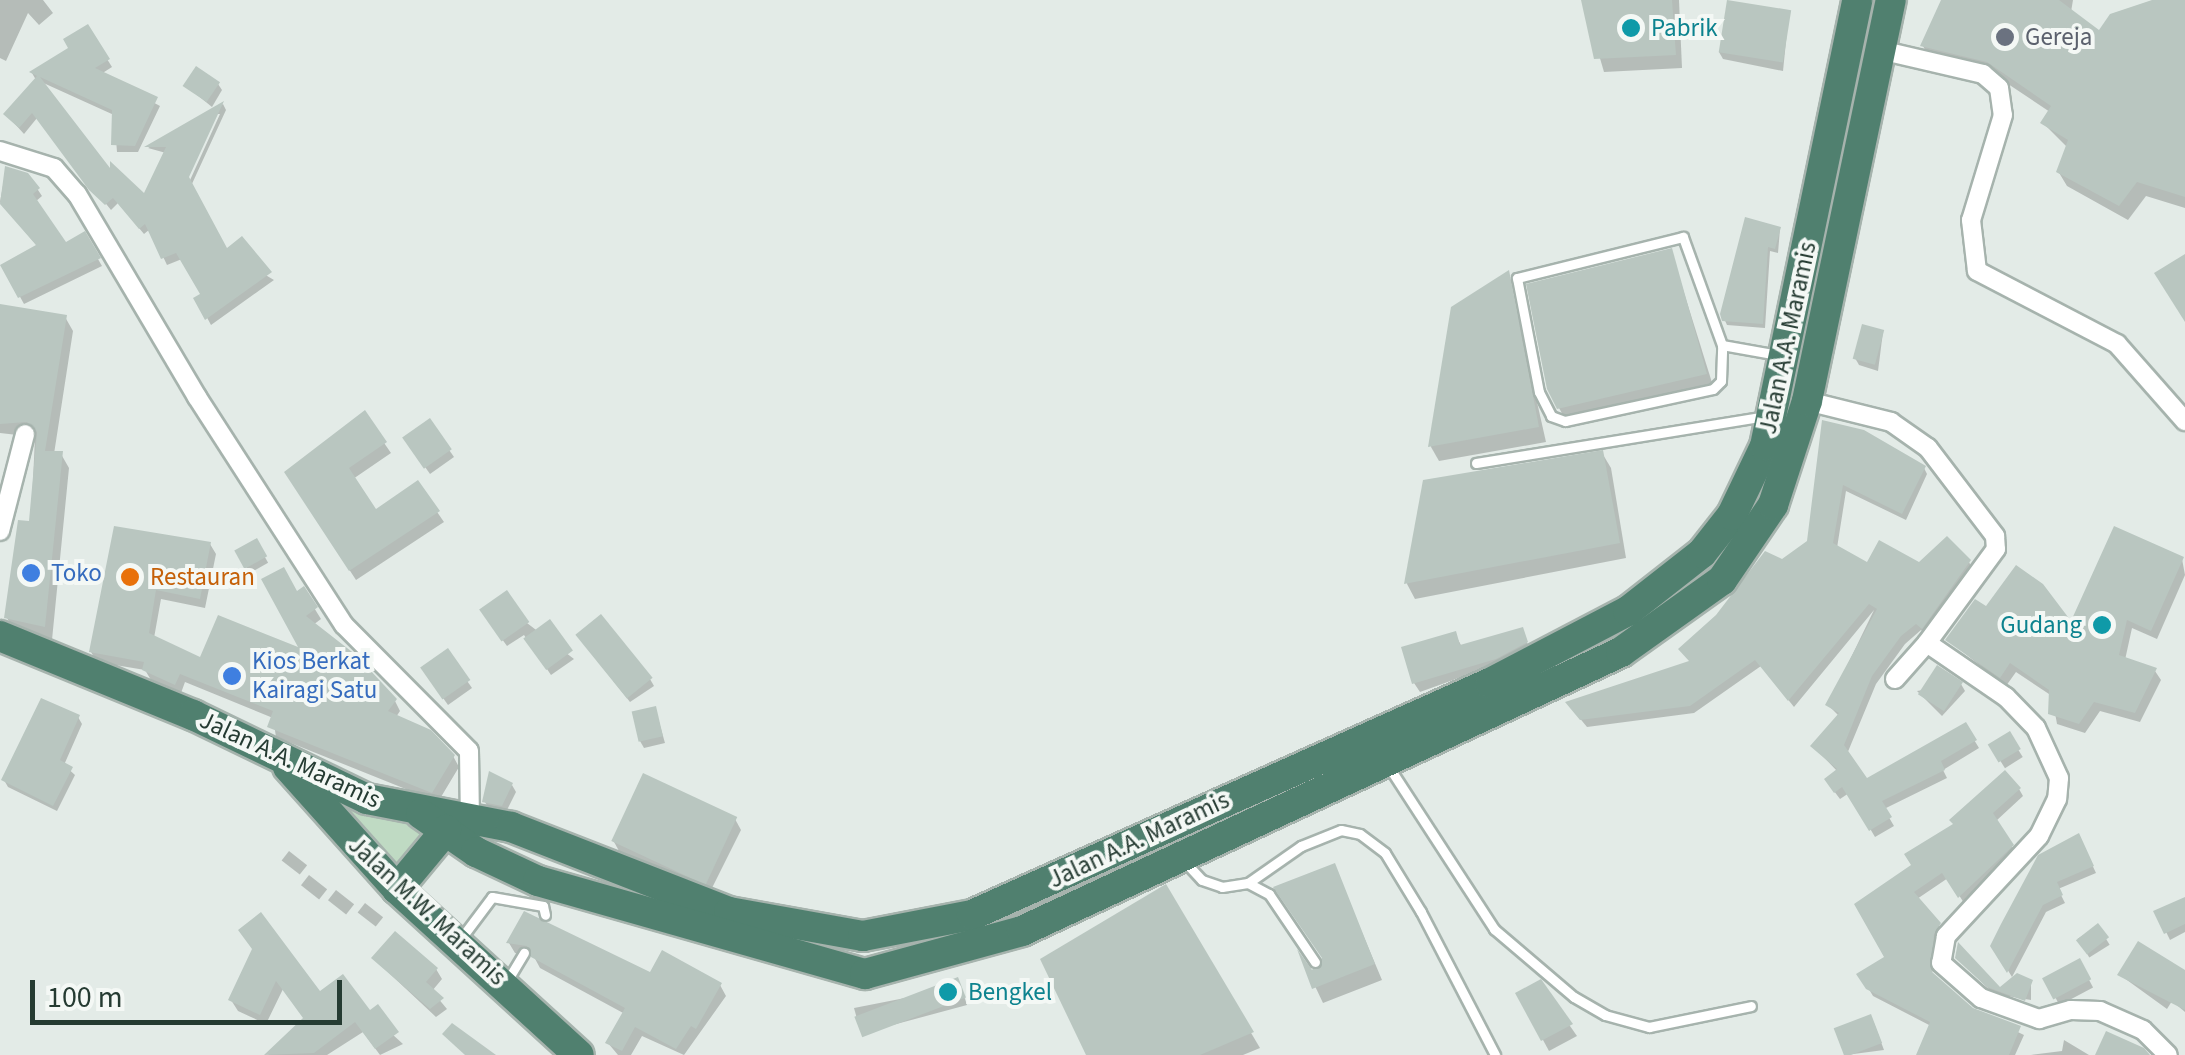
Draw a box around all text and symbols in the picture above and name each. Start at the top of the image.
place label: Pabrik [1651,13,1718,43]
marker: Pabrik [1620,17,1642,39]
place label: Gereja [2025,22,2092,52]
marker: Gereja [1994,26,2016,48]
street label: Jalan A.A. Maramis [1753,239,1823,437]
place label: Toko [51,558,102,588]
marker: Toko [20,562,42,584]
place label: Restauran [150,562,255,592]
marker: Restauran [119,566,141,588]
place label: Gudang [2000,610,2082,640]
marker: Gudang [2091,614,2113,636]
place label: Kios Berkat Kairagi Satu [252,647,377,706]
marker: Kios Berkat Kairagi Satu [221,665,243,687]
street label: Jalan A.A. Maramis [195,705,385,815]
street label: Jalan A.A. Maramis [1044,785,1234,895]
street label: Jalan M.W. Maramis [342,830,512,992]
scale bar [35,960,348,1022]
text: 100 m [47,976,123,1019]
place label: Bengkel [968,977,1052,1007]
marker: Bengkel [937,981,959,1003]

